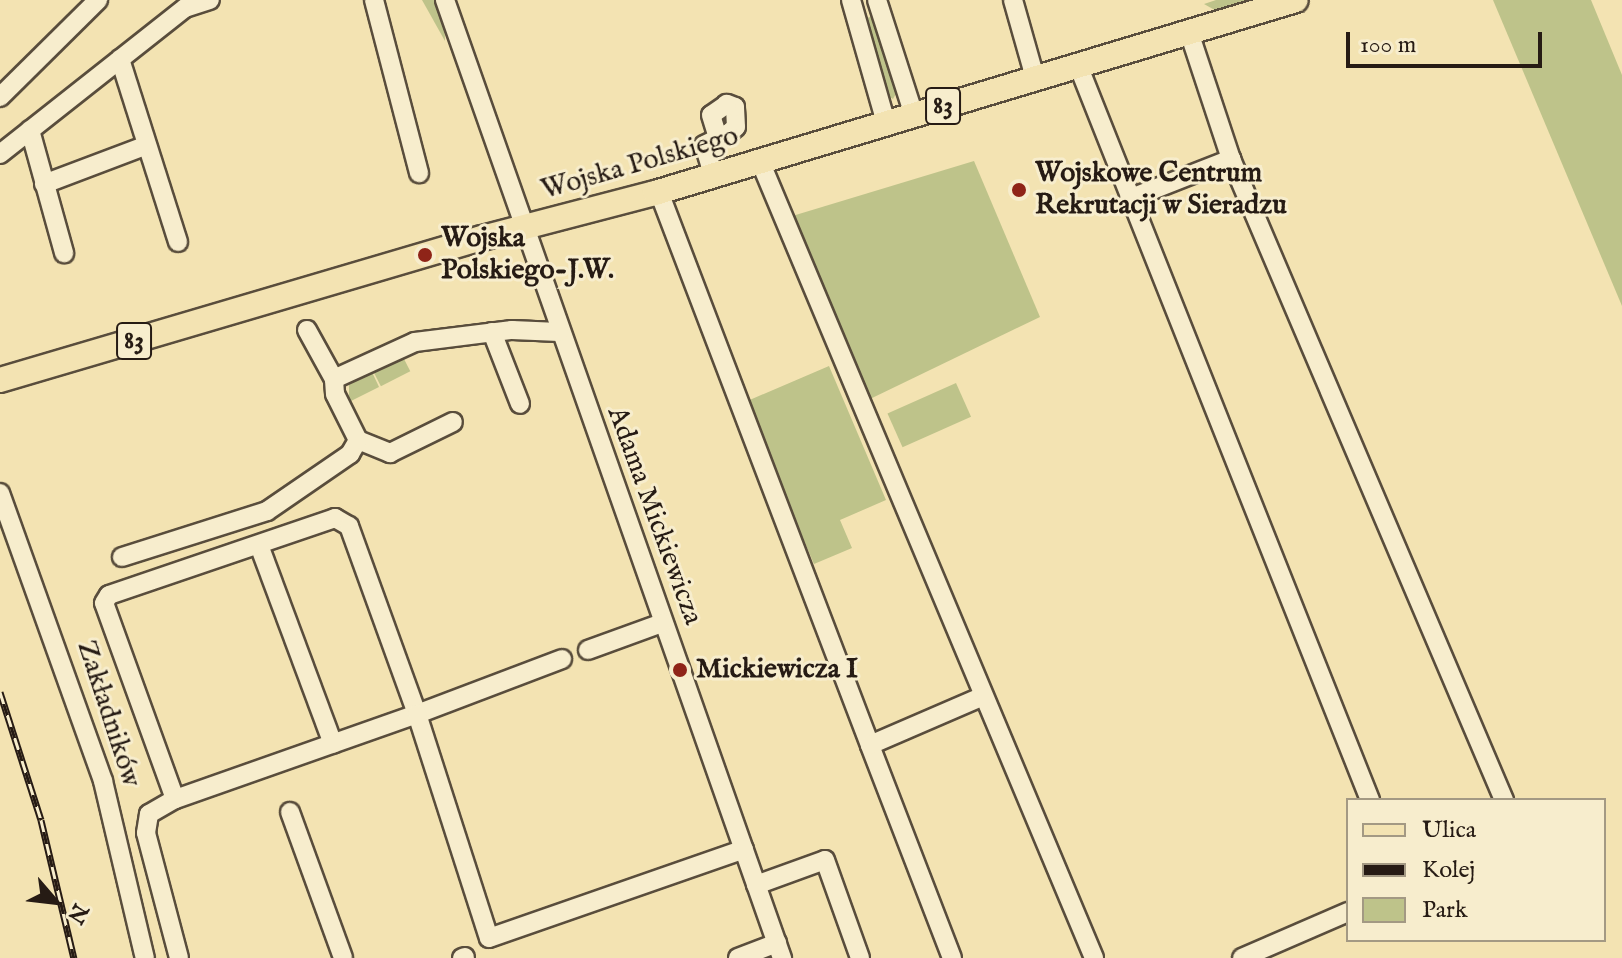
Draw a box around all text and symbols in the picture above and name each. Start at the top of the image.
scale bar [1350,16,1546,66]
text: 100 m [1360,30,1416,61]
road number: 83 [925,84,961,128]
street label: Wojska Polskiego [538,120,742,208]
place label: Wojskowe Centrum Rekrutacji w Sieradzu [1035,157,1287,223]
marker: Wojskowe Centrum Rekrutacji w Sieradzu [1010,181,1028,199]
place label: Wojska Polskiego-J.W. [441,222,614,288]
marker: Wojska Polskiego-J.W. [416,246,434,264]
road number: 83 [116,319,152,363]
street label: Adama Mickiewicza [599,402,709,630]
street label: Zakładników [69,637,147,791]
place label: Mickiewicza I [696,653,858,687]
marker: Mickiewicza I [671,661,689,679]
legend [1346,798,1606,942]
text: Ulica [1422,815,1476,846]
text: Kolej [1422,855,1475,886]
north arrow [16,862,96,942]
text: Park [1422,895,1468,926]
text: N [60,898,94,928]

